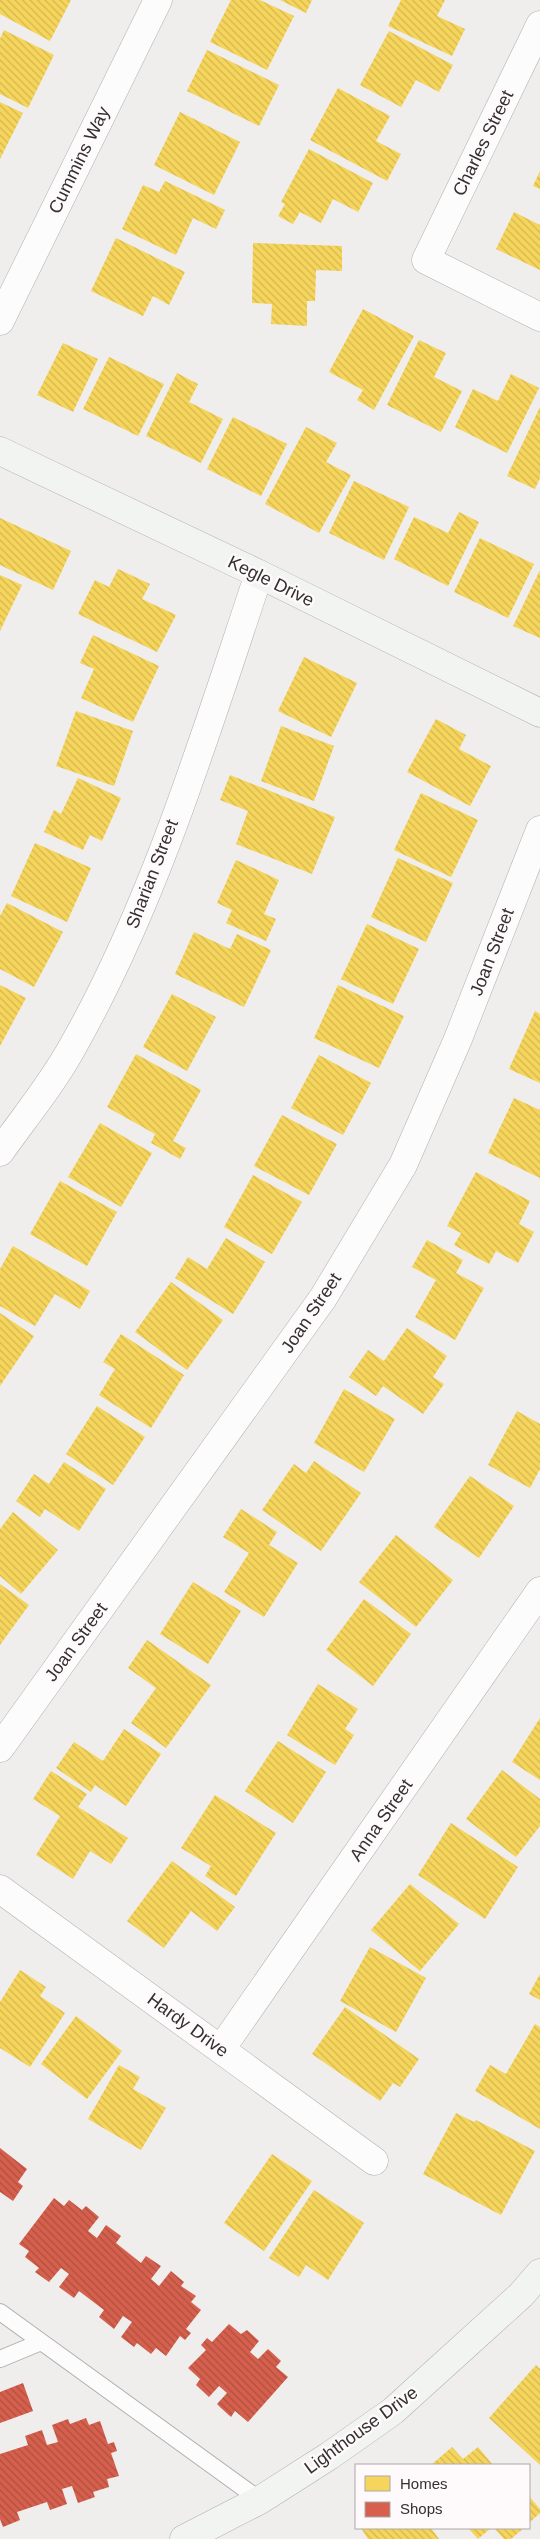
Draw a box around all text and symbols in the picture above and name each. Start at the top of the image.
street label: Charles Street [449,87,517,199]
street label: Cummins Way [45,103,113,217]
street label: Kegle Drive [225,552,317,610]
street label: Sharian Street [122,817,182,931]
street label: Joan Street [466,905,518,999]
street label: Joan Street [277,1269,345,1357]
street label: Joan Street [41,1599,111,1685]
street label: Anna Street [346,1775,416,1865]
street label: Hardy Drive [144,1989,232,2061]
street label: Lighthouse Drive [300,2382,422,2478]
legend [355,2464,530,2529]
text: Homes [400,2475,448,2492]
text: Shops [400,2500,443,2517]

